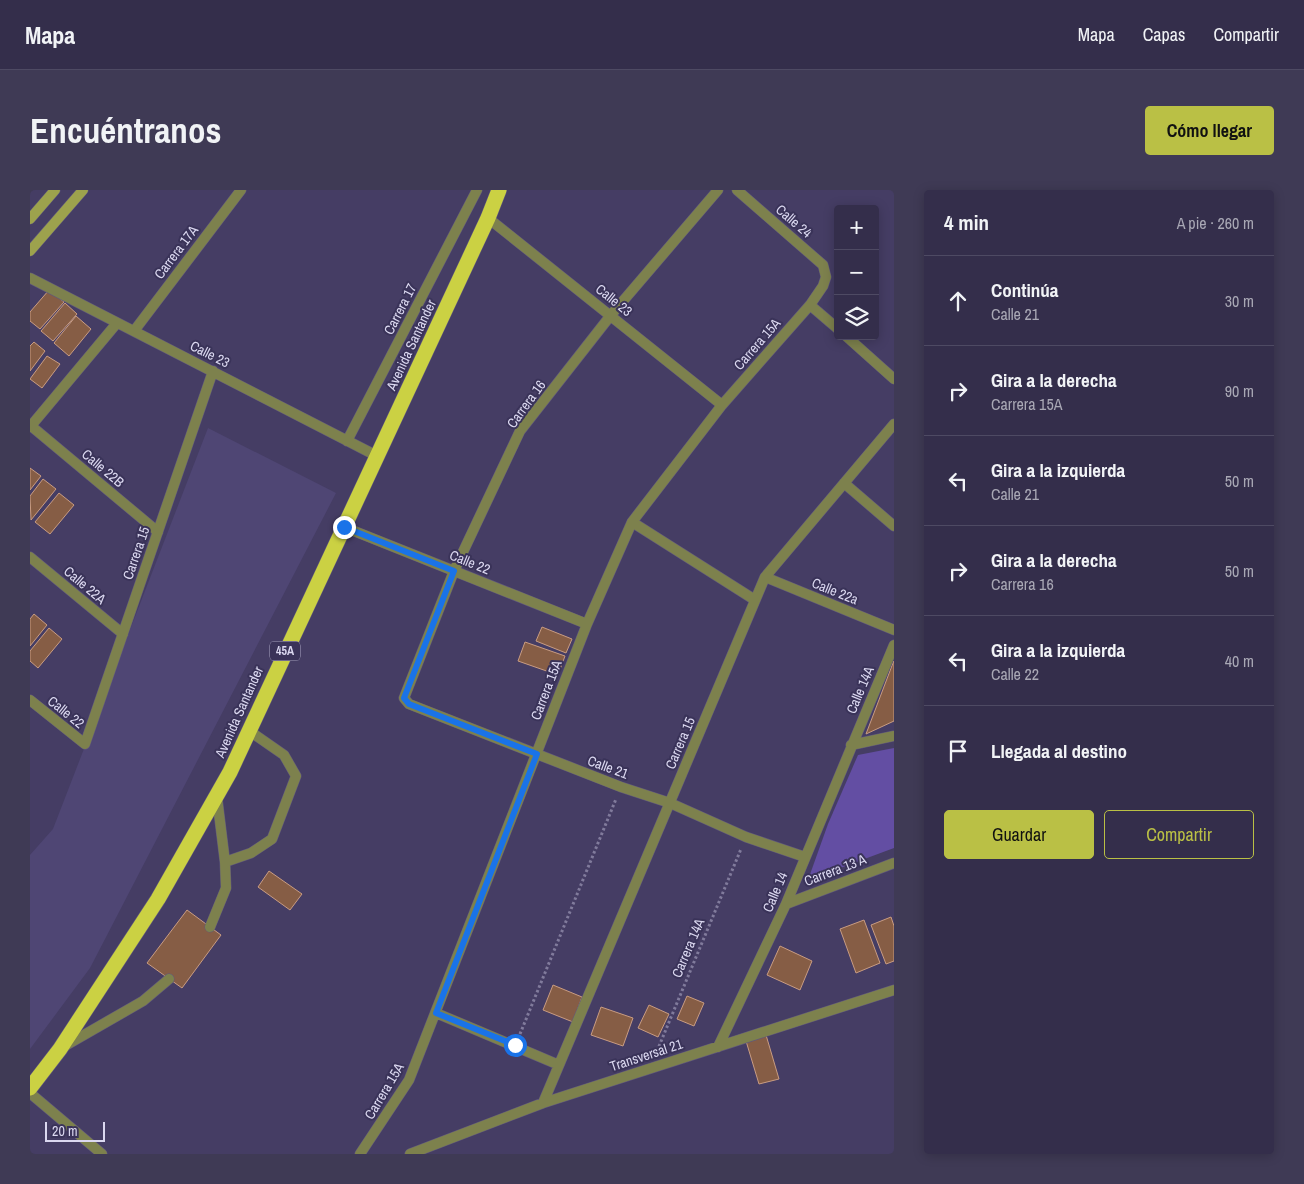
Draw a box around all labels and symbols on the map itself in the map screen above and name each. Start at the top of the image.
street label: Calle 24 [772,200,816,242]
street label: Carrera 17A [150,221,202,282]
street label: Carrera 17 [380,280,420,338]
street label: Calle 23 [592,280,636,320]
street label: Avenida Santander [382,297,440,394]
street label: Carrera 15A [730,314,785,374]
street label: Calle 23 [187,336,233,372]
street label: Carrera 16 [503,377,549,431]
street label: Calle 22B [78,445,128,491]
route end [333,516,356,539]
street label: Carrera 15 [119,524,153,582]
street label: Calle 22 [447,546,493,578]
street label: Calle 22A [60,562,110,608]
street label: Calle 22a [809,574,861,609]
road number: 45A [270,642,300,661]
street label: Carrera 15A [526,657,566,722]
street label: Avenida Santander [210,663,267,761]
street label: Calle 14A [842,663,878,716]
street label: Calle 22 [44,692,88,732]
street label: Carrera 15 [661,714,699,772]
street label: Calle 21 [585,751,631,783]
street label: Carrera 13 A [801,850,869,890]
street label: Calle 14 [758,869,792,915]
street label: Carrera 14A [667,915,709,980]
route start [504,1034,527,1057]
street label: Transversal 21 [607,1035,685,1075]
street label: Carrera 15A [360,1059,408,1122]
scale bar [45,1119,105,1142]

